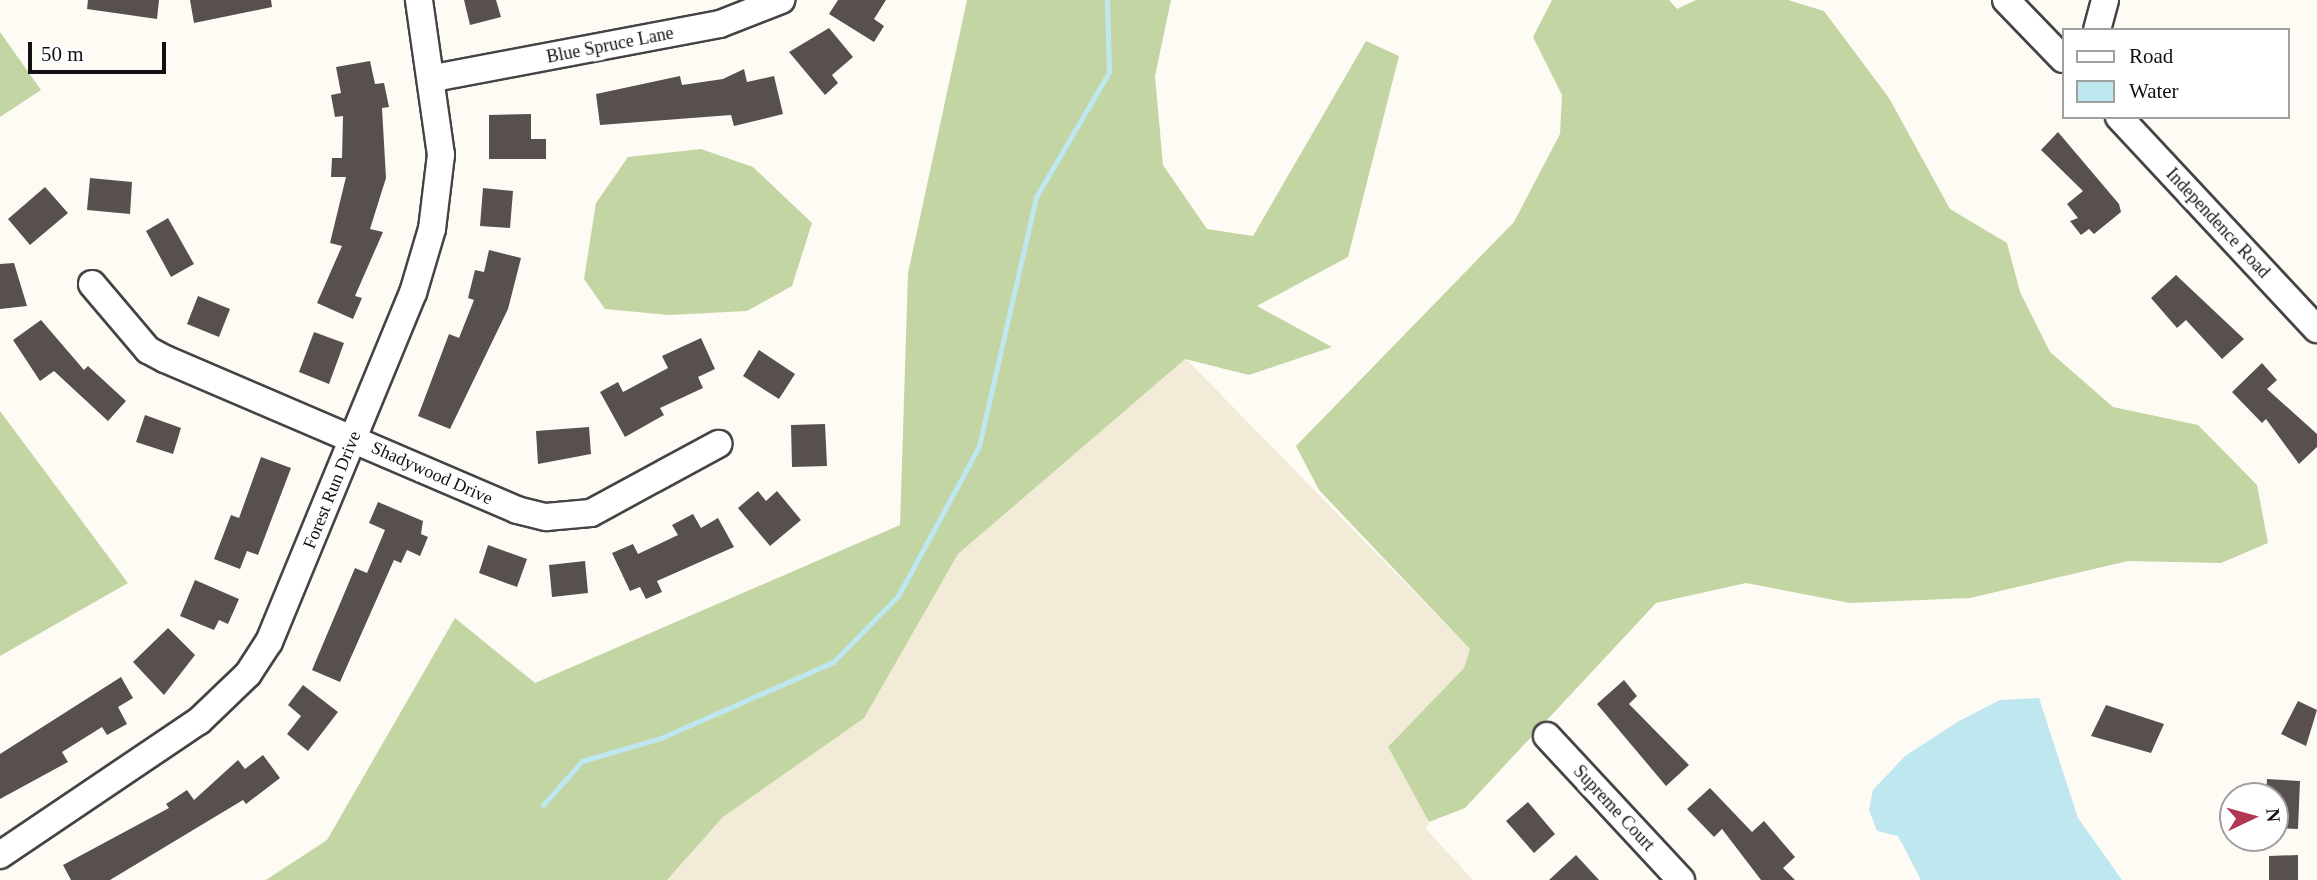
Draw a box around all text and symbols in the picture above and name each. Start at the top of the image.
street label: Blue Spruce Lane [545,22,675,68]
scale bar [32,28,170,72]
legend [2062,28,2289,119]
text: 50 m [41,42,84,66]
text: Road [2129,44,2173,68]
text: Water [2129,79,2179,103]
street label: Independence Road [2162,164,2274,282]
street label: Forest Run Drive [299,428,365,552]
street label: Shadywood Drive [368,437,496,509]
street label: Supreme Court [1569,761,1659,855]
north arrow [2219,782,2289,852]
text: N [2262,808,2284,823]

